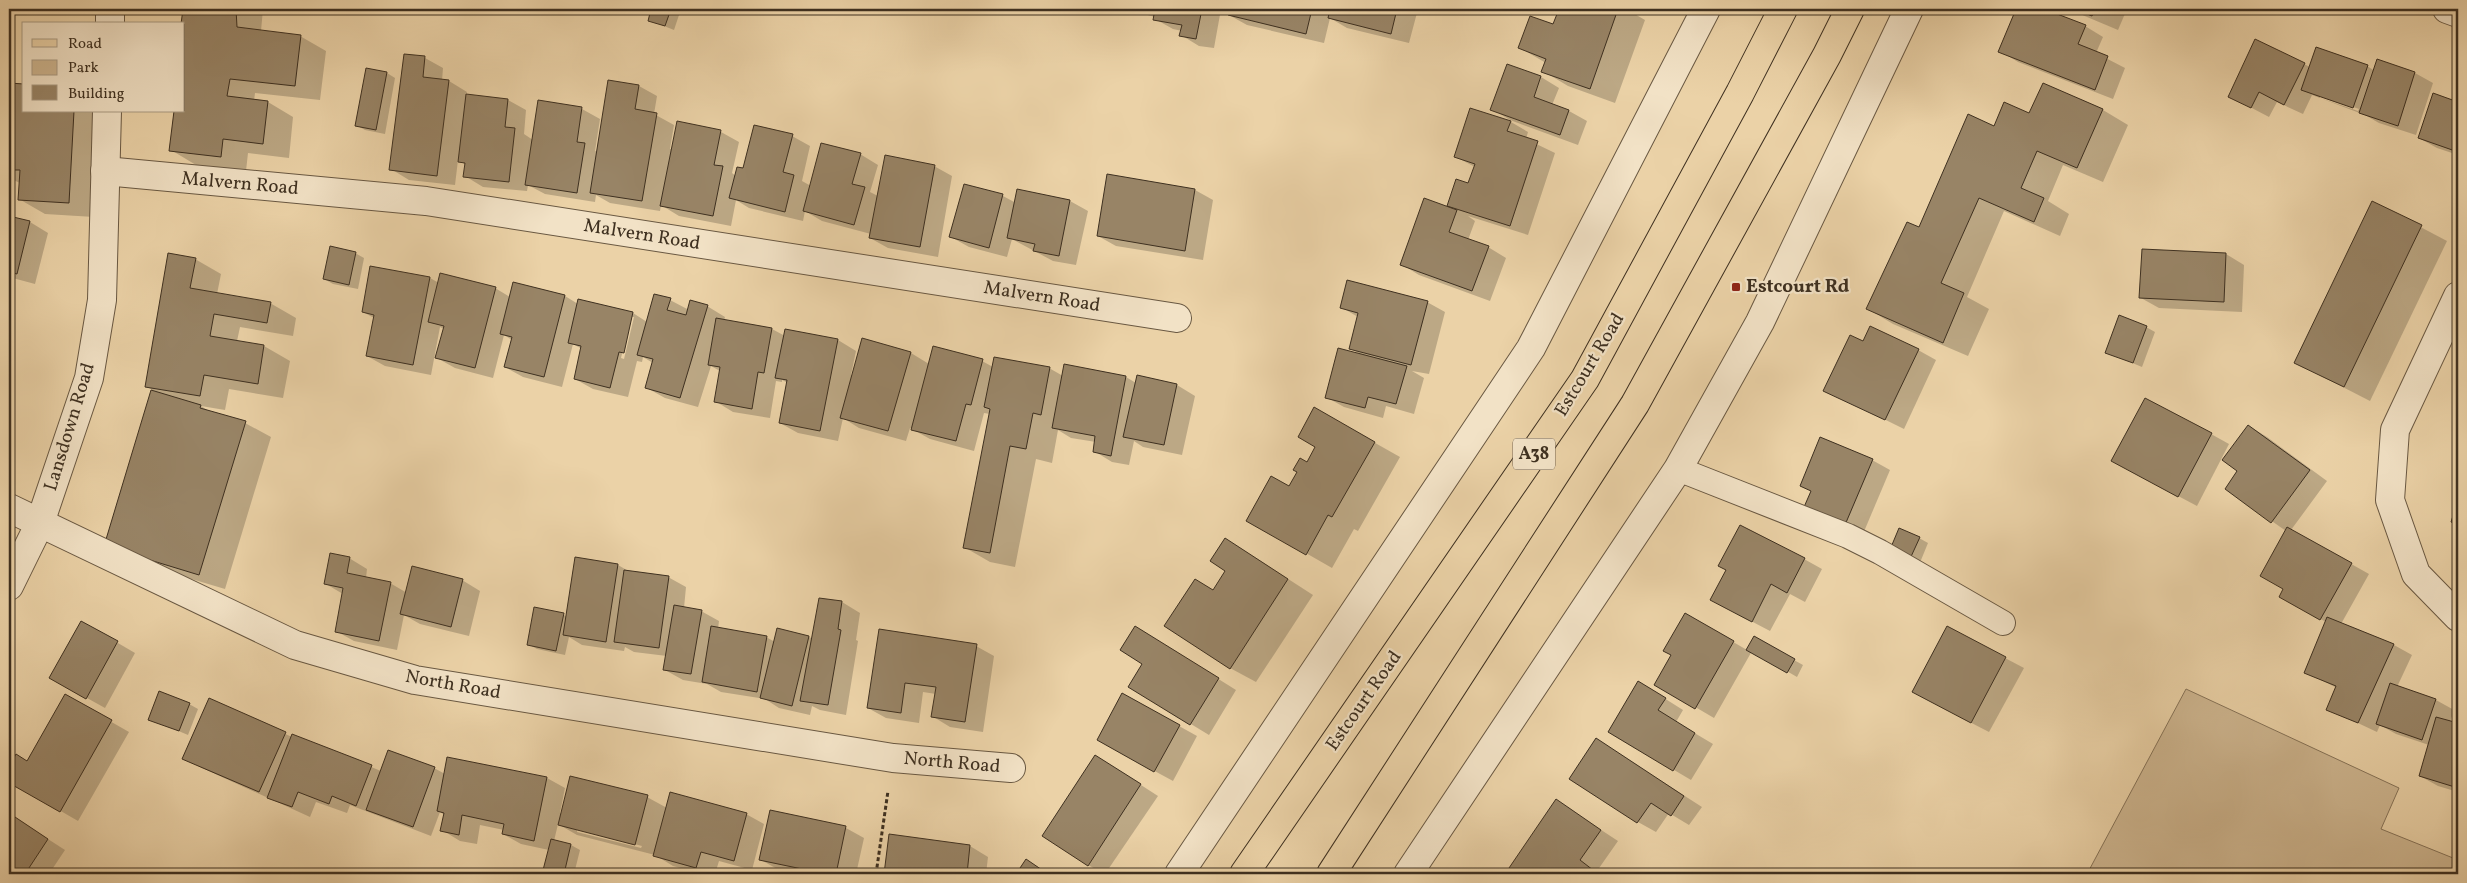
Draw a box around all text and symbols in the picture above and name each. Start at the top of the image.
legend [22,22,185,112]
text: Road [68,34,102,55]
text: Park [68,58,99,79]
text: Building [68,84,125,105]
street label: Malvern Road [180,166,300,202]
street label: Malvern Road [582,213,702,257]
place label: Estcourt Rd [1746,274,1850,300]
street label: Malvern Road [982,275,1102,319]
marker: Estcourt Rd [1730,281,1742,293]
street label: Estcourt Road [1549,308,1631,422]
street label: Lansdown Road [38,360,102,494]
road number: A38 [1513,438,1555,469]
street label: Estcourt Road [1320,646,1408,756]
street label: North Road [403,664,503,706]
street label: North Road [903,746,1001,780]

